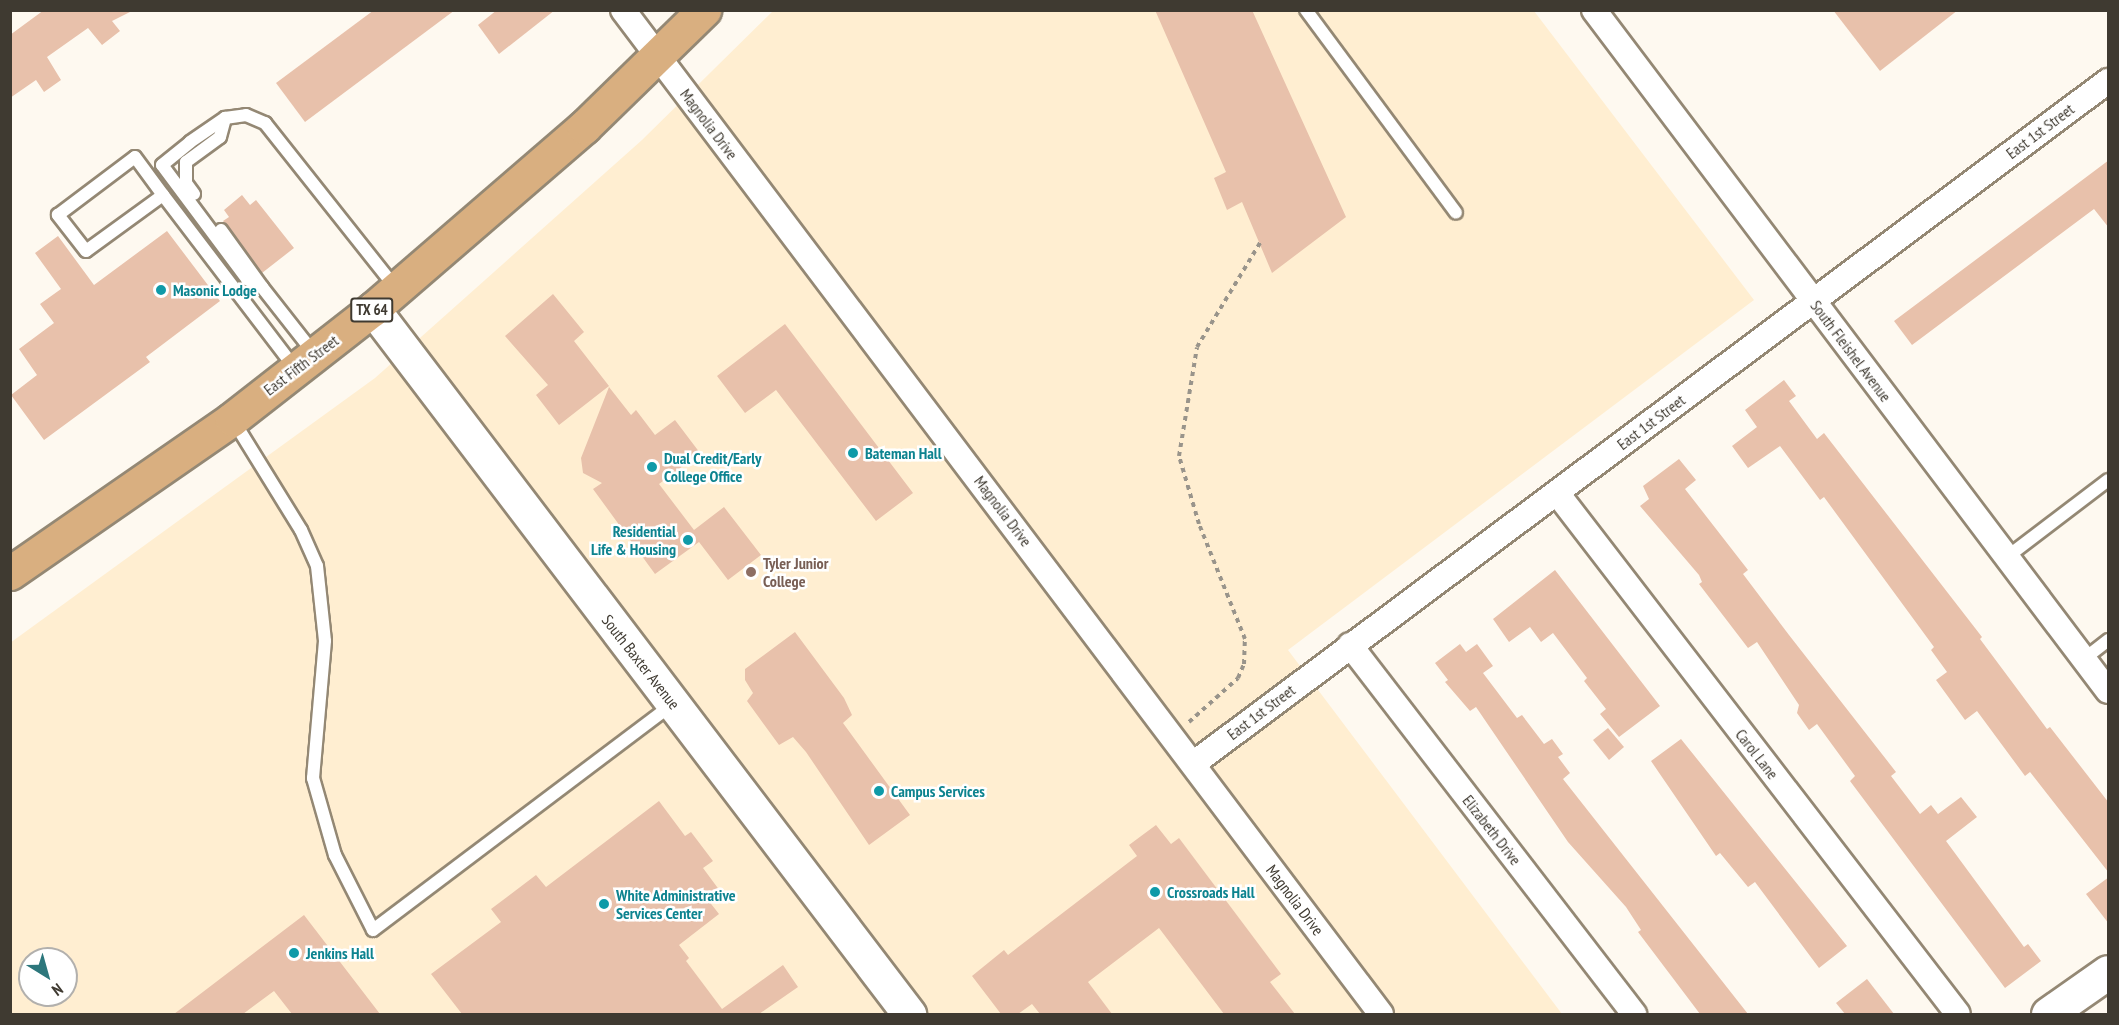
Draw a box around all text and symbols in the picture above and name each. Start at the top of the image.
street label: Magnolia Drive [676,85,742,163]
street label: East 1st Street [2002,99,2078,163]
place label: Masonic Lodge [173,280,257,300]
marker: Masonic Lodge [154,283,168,297]
street label: South Fleishel Avenue [1806,296,1896,406]
road number: TX 64 [350,298,394,322]
street label: East Fifth Street [260,331,342,399]
street label: East 1st Street [1613,390,1689,454]
place label: Bateman Hall [865,443,942,463]
marker: Bateman Hall [846,446,860,460]
place label: Dual Credit/Early College Office [664,448,762,486]
marker: Dual Credit/Early College Office [645,460,659,474]
street label: Magnolia Drive [970,472,1036,550]
place label: Residential Life & Housing [591,521,676,559]
marker: Residential Life & Housing [681,533,695,547]
place label: Tyler Junior College [763,553,828,591]
marker: Tyler Junior College [744,565,758,579]
street label: South Baxter Avenue [598,611,684,713]
street label: East 1st Street [1223,680,1299,744]
street label: Carol Lane [1731,725,1783,783]
place label: Campus Services [891,781,985,801]
marker: Campus Services [872,784,886,798]
street label: Elizabeth Drive [1459,791,1525,869]
street label: Magnolia Drive [1262,861,1328,939]
place label: Crossroads Hall [1167,882,1255,902]
place label: White Administrative Services Center [616,885,736,923]
marker: Crossroads Hall [1148,885,1162,899]
marker: White Administrative Services Center [597,897,611,911]
place label: Jenkins Hall [306,943,374,963]
marker: Jenkins Hall [287,946,301,960]
north arrow [18,947,78,1007]
text: N [48,979,67,1000]

